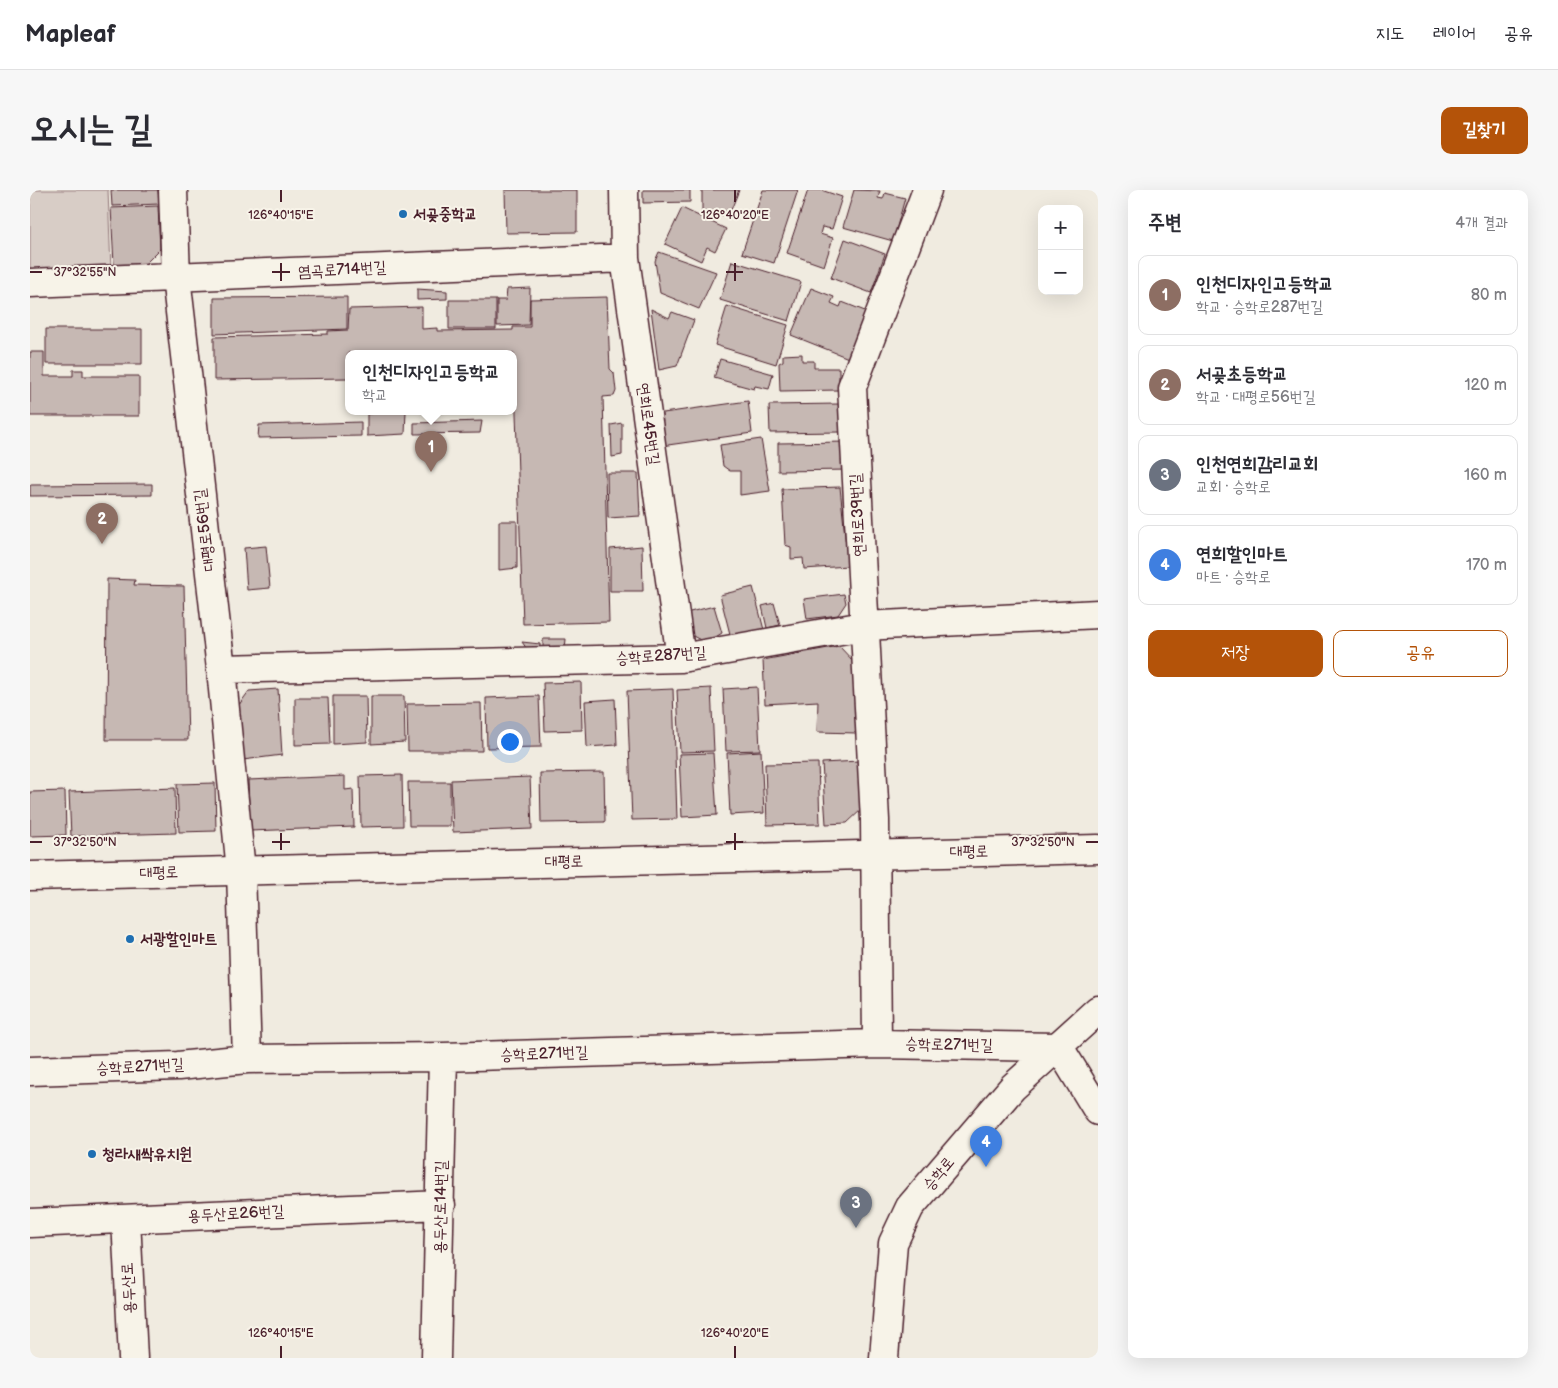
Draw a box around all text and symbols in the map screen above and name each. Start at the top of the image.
text: Mapleaf [25,20,116,49]
text: 지도 [1376,23,1405,44]
text: 레이어 [1433,23,1476,44]
text: 공유 [1504,23,1533,44]
button: 길찾기 [1441,107,1528,154]
text: 오시는 길 [30,108,152,151]
place label: 서곶중학교 [413,205,477,224]
map controls [1038,205,1083,295]
button: + [1038,205,1083,250]
text: 126°40'15"E [248,208,314,223]
marker: 서곶중학교 [397,208,409,220]
text: 126°40'20"E [701,208,769,223]
text: 주변 [1148,210,1182,235]
text: 4개 결과 [1455,214,1508,233]
button: − [1038,250,1083,295]
street label: 염곡로714번길 [297,258,387,282]
text: 37°32'55"N [53,265,117,280]
text: 인천디자인고등학교 [1196,273,1334,296]
text: 1 [1162,286,1168,305]
text: 80 m [1471,286,1507,305]
text: 학교 · 승학로287번길 [1196,298,1323,317]
popup [345,350,517,415]
text: 인천디자인고등학교 [362,361,500,384]
text: 서곶초등학교 [1196,363,1288,386]
text: 2 [1160,376,1170,395]
text: 120 m [1464,376,1507,395]
street label: 연희로45번길 [633,381,663,467]
text: 학교 [362,386,388,405]
text: 학교 · 대평로56번길 [1196,388,1316,407]
pin: 1 [415,431,447,472]
text: 인천연희감리교회 [1196,453,1318,476]
text: 3 [1160,466,1170,485]
text: 160 m [1464,466,1507,485]
street label: 연희로39번길 [846,473,870,557]
text: 교회 · 승학로 [1196,478,1271,497]
street label: 대평로56번길 [190,487,220,573]
pin: 2 [86,503,118,544]
text: 연희할인마트 [1196,543,1288,566]
text: 4 [1160,556,1170,575]
text: 170 m [1466,556,1507,575]
text: 마트 · 승학로 [1196,568,1271,587]
button: 저장 [1148,630,1323,677]
button: 공유 [1333,630,1508,677]
street label: 승학로287번길 [615,643,707,669]
your location [497,729,523,755]
text: 37°32'50"N [53,835,117,850]
text: 37°32'50"N [1011,835,1075,850]
street label: 대평로 [950,842,988,862]
street label: 대평로 [545,852,583,872]
street label: 대평로 [139,863,179,883]
place label: 서광할인마트 [140,930,217,949]
marker: 서광할인마트 [124,933,136,945]
street label: 승학로271번길 [905,1035,993,1055]
street label: 승학로271번길 [500,1043,588,1065]
street label: 승학로271번길 [96,1055,184,1079]
pin: 4 [970,1126,1002,1167]
place label: 청라새싹유치원 [102,1145,192,1164]
marker: 청라새싹유치원 [86,1148,98,1160]
street label: 승학로 [919,1153,959,1195]
street label: 용두산로14번길 [431,1160,451,1254]
pin: 3 [840,1187,872,1228]
street label: 용두산로26번길 [187,1202,285,1226]
street label: 용두산로 [118,1262,140,1314]
text: 126°40'15"E [248,1326,314,1341]
text: 126°40'20"E [701,1326,769,1341]

